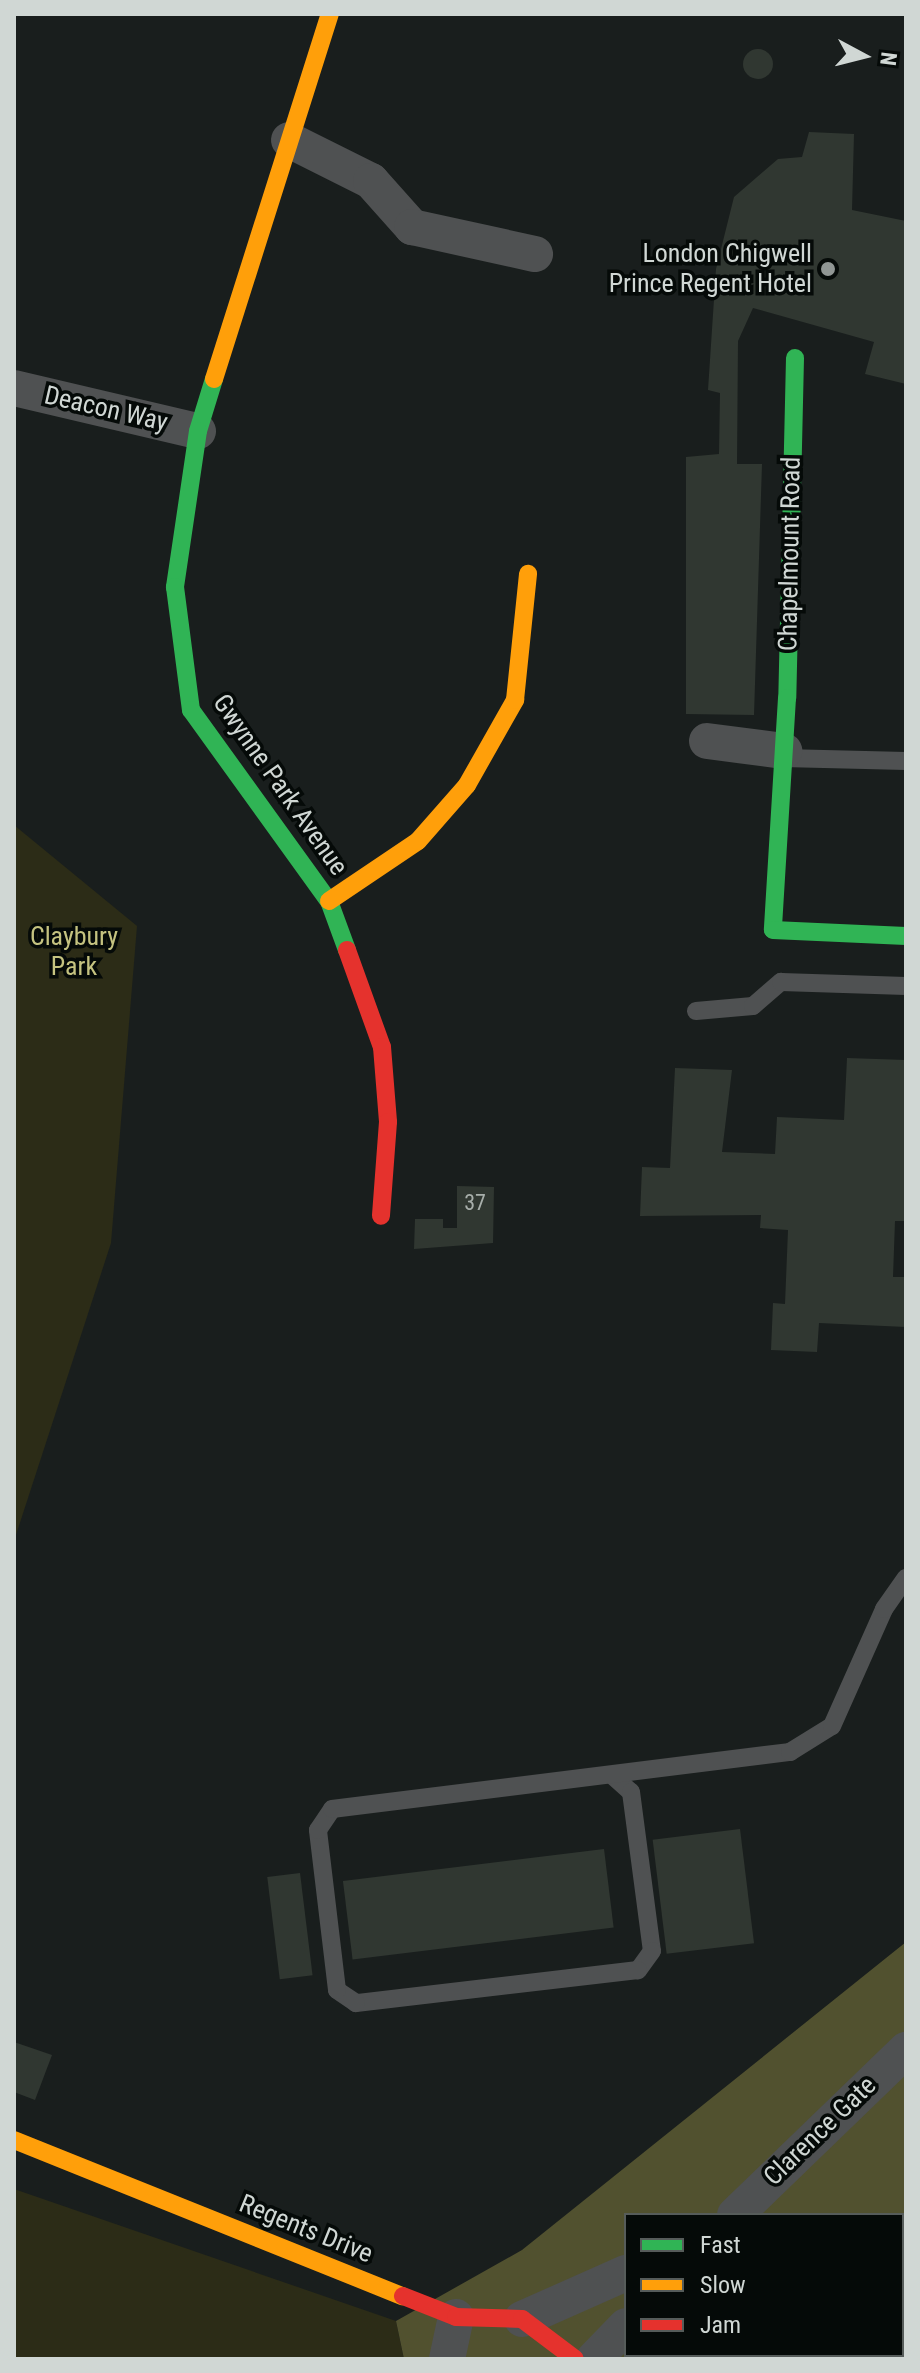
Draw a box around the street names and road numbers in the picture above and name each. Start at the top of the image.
street label: Deacon Way [41,380,171,438]
street label: Chapelmount Road [773,457,807,651]
street label: Gwynne Park Avenue [206,689,354,881]
street label: Clarence Gate [758,2070,882,2192]
street label: Regents Drive [235,2188,377,2270]

